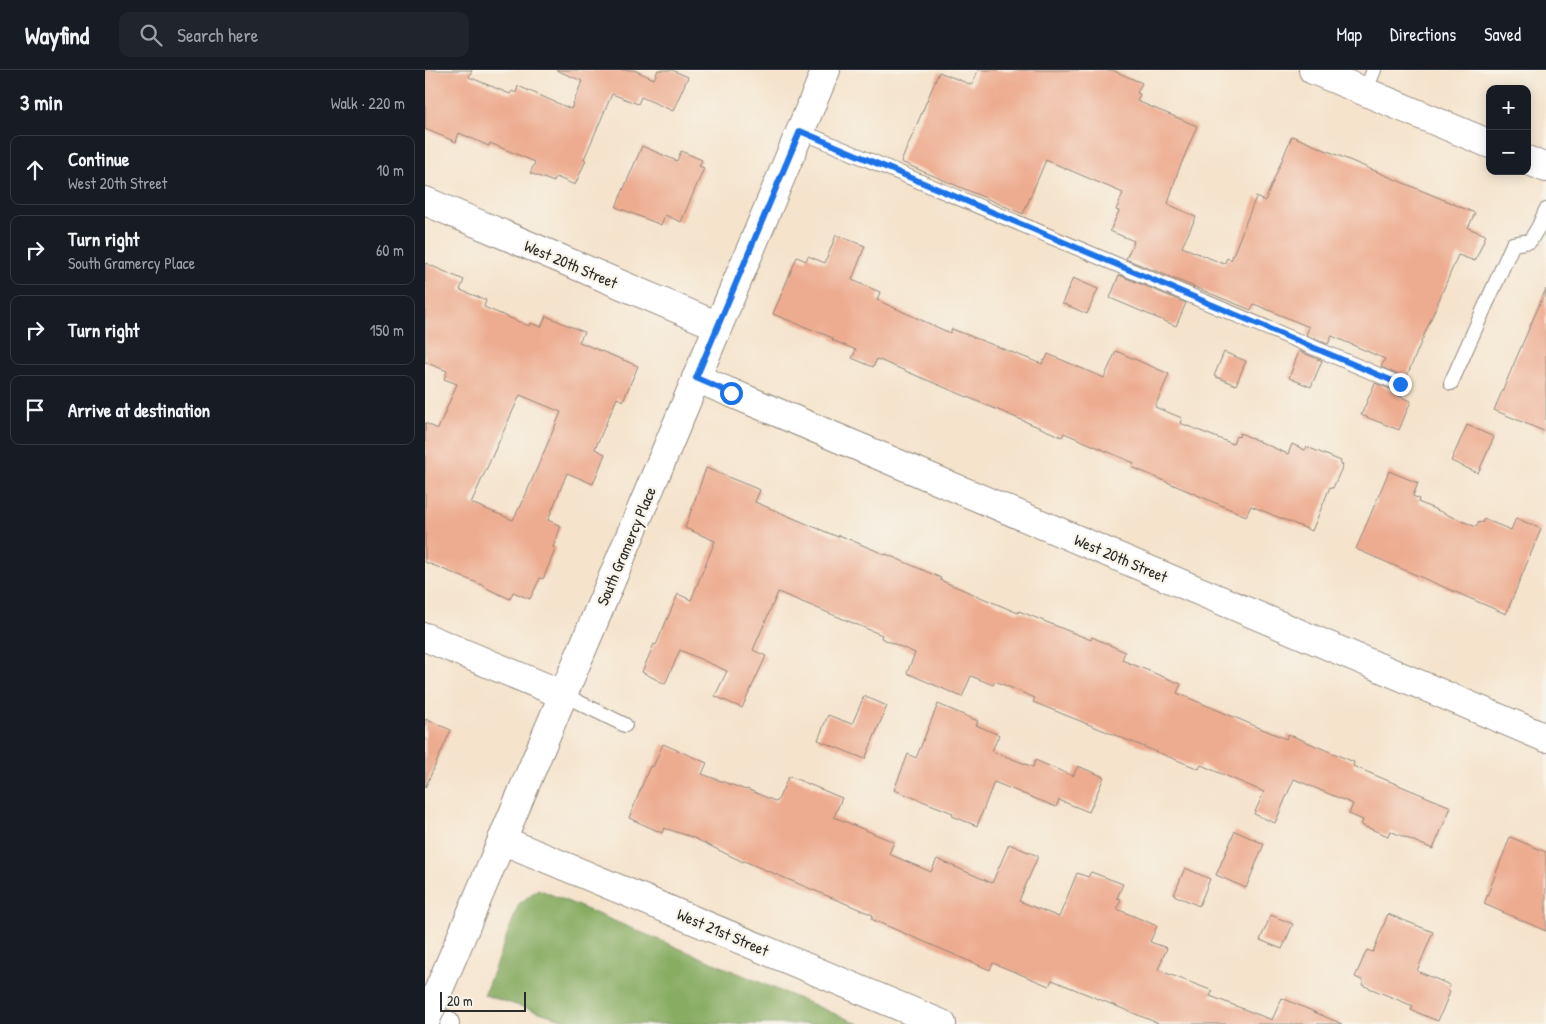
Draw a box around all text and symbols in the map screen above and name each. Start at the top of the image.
search box [119,12,469,57]
text: Wayfind [25,19,89,51]
icon: search [137,21,165,49]
text: Search here [177,22,258,48]
text: Map [1337,22,1362,47]
text: Directions [1390,22,1456,47]
text: Saved [1484,22,1521,47]
map controls [1486,85,1531,175]
button: + [1486,85,1531,130]
text: 3 min [20,88,63,117]
text: Walk · 220 m [331,92,405,114]
button: − [1486,130,1531,175]
text: Continue [68,146,129,172]
icon: ahead [21,156,49,184]
text: 10 m [376,159,404,181]
text: West 20th Street [68,172,167,194]
text: Turn right [68,226,139,252]
street label: West 20th Street [521,234,621,294]
icon: right [21,236,49,264]
text: 60 m [376,239,404,261]
text: South Gramercy Place [68,252,195,274]
icon: right [21,316,49,344]
text: Turn right [68,317,139,343]
text: 150 m [370,319,404,341]
route end [1389,373,1412,396]
route start [720,382,743,405]
icon: arrive [21,396,49,424]
text: Arrive at destination [68,397,210,423]
street label: South Gramercy Place [591,483,661,609]
street label: West 20th Street [1071,528,1171,588]
street label: West 21st Street [674,903,773,961]
scale bar [440,989,526,1012]
text: 20 m [447,991,473,1010]

